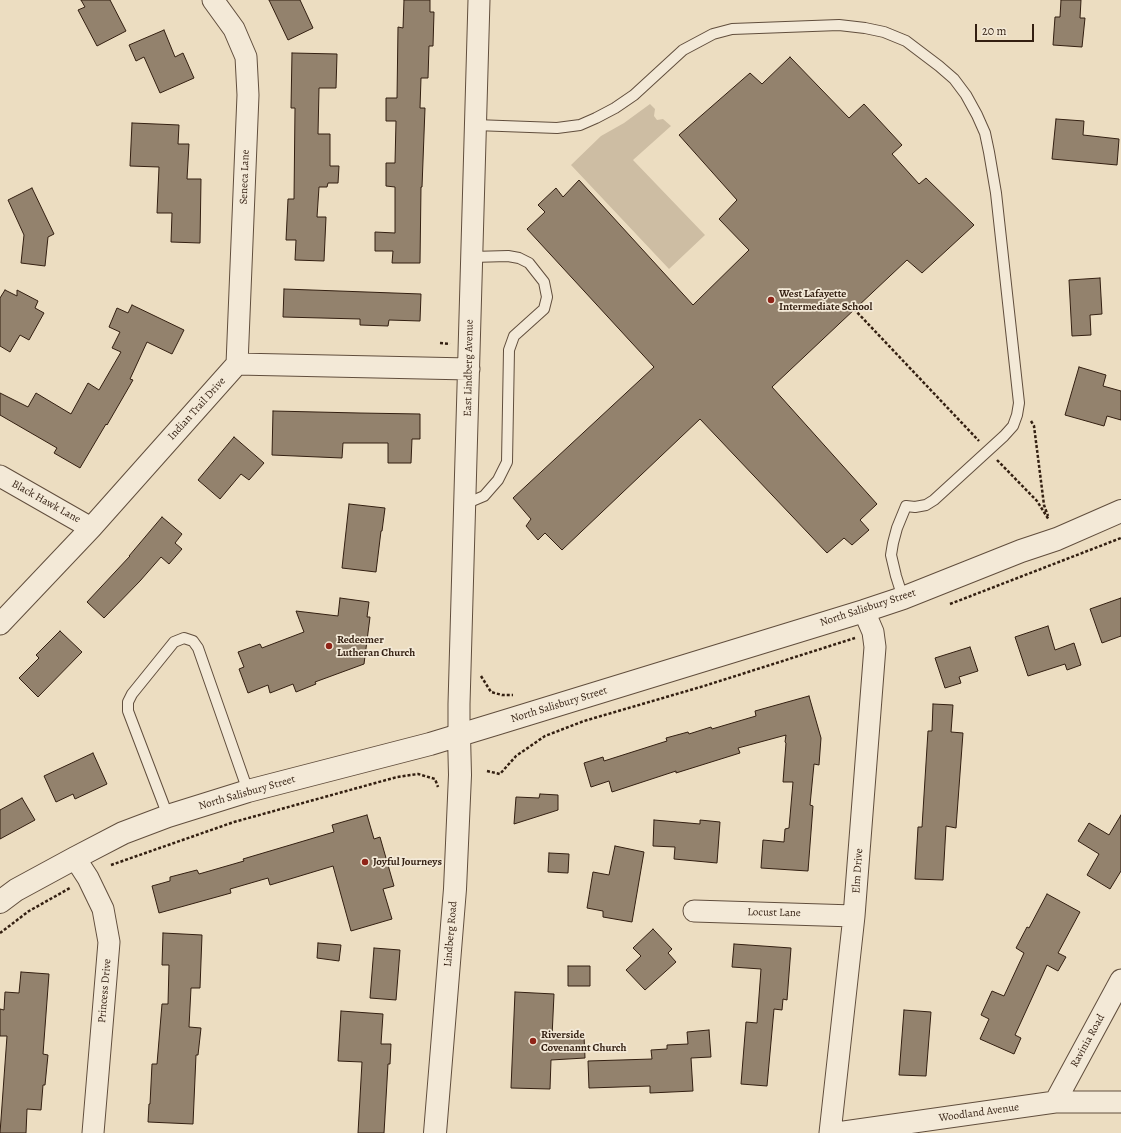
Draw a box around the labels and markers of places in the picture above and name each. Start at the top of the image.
place label: West Lafayette Intermediate School [779,287,872,313]
marker: West Lafayette Intermediate School [766,295,776,305]
place label: Redeemer Lutheran Church [337,633,415,659]
marker: Redeemer Lutheran Church [324,641,334,651]
place label: Joyful Journeys [373,855,442,869]
marker: Joyful Journeys [360,857,370,867]
place label: Riverside Covenannt Church [541,1028,627,1054]
marker: Riverside Covenannt Church [528,1036,538,1046]

